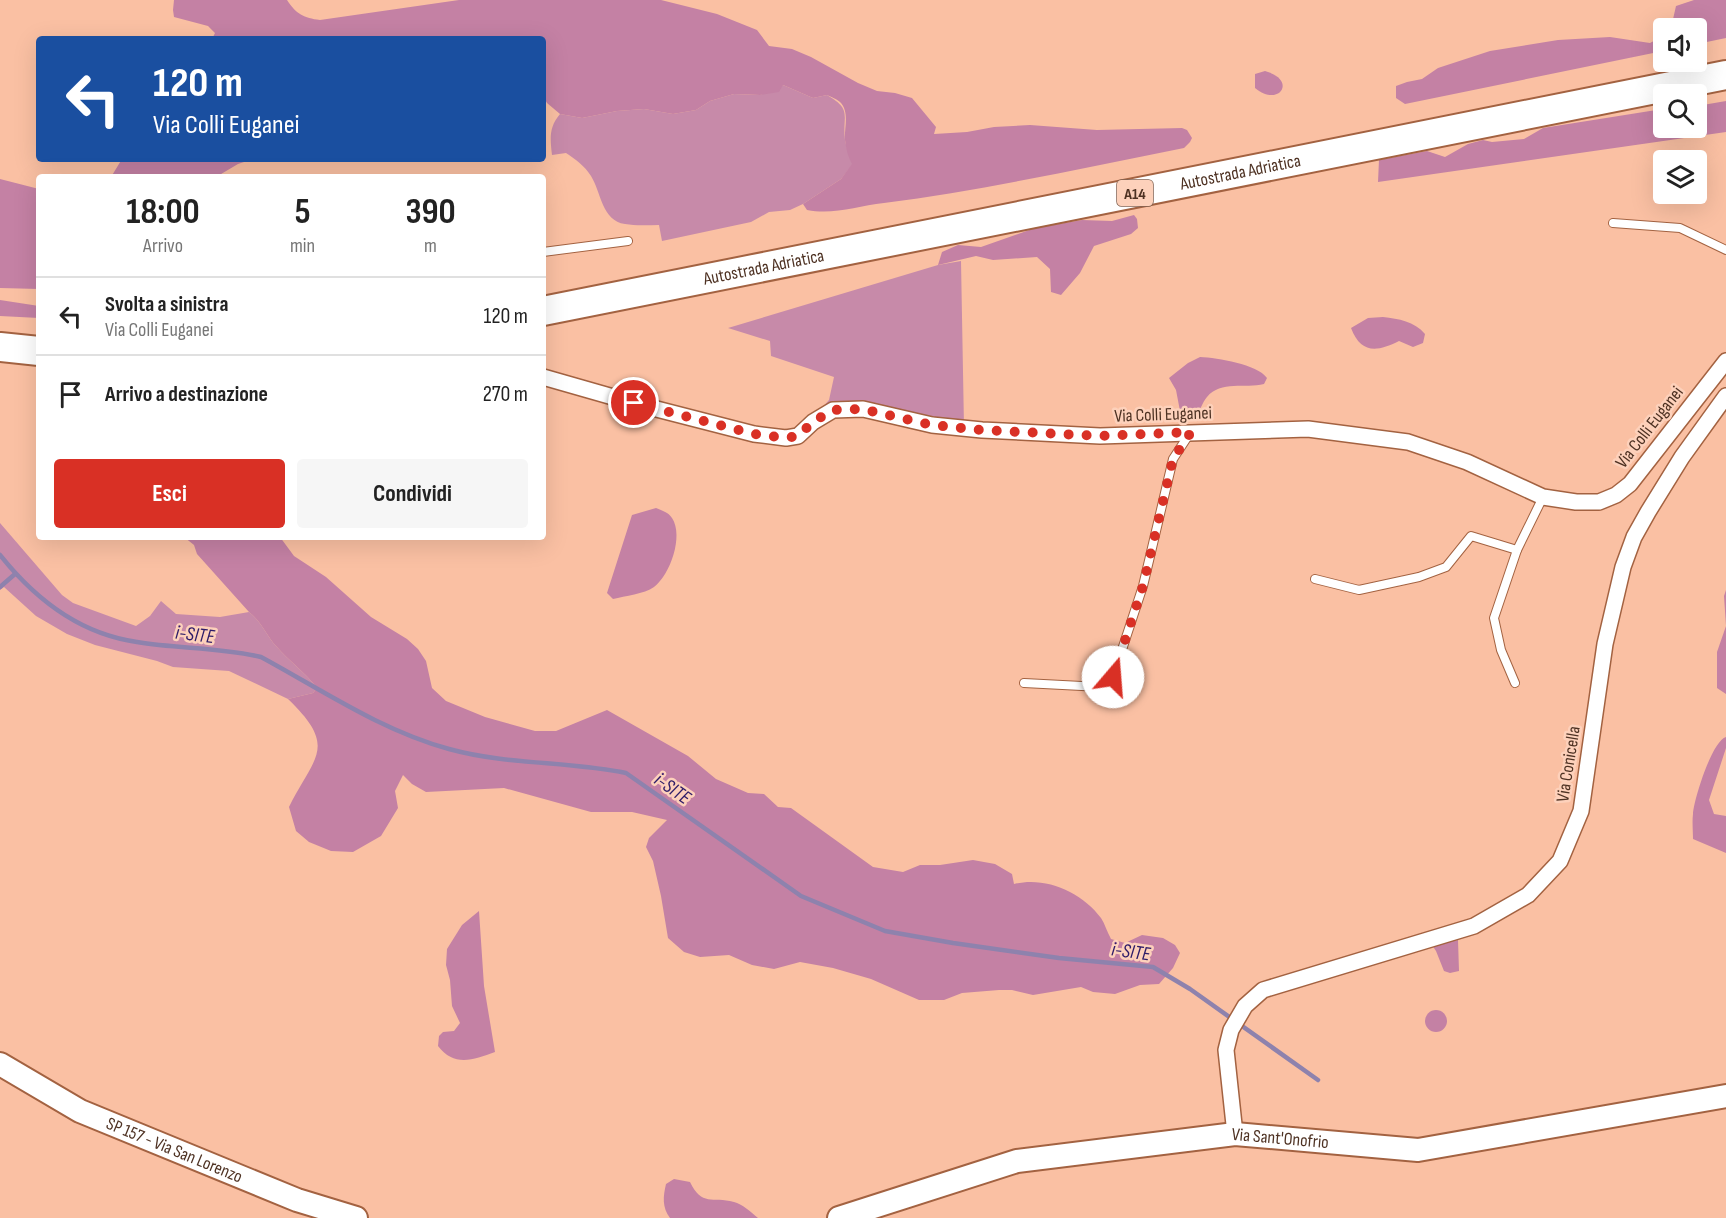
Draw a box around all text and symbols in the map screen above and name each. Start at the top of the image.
map controls [1653,18,1707,204]
button: sound [1653,18,1707,72]
text: 120 m [153,58,243,109]
icon: left [54,60,132,138]
button: search [1653,84,1707,138]
text: Via Colli Euganei [153,109,300,141]
street label: Autostrada Adriatica [1177,150,1303,195]
button: layers [1653,150,1707,204]
road number: A14 [1117,180,1153,206]
text: 18:00 [126,191,200,234]
text: 5 [295,191,310,234]
text: 390 [405,191,456,234]
text: Arrivo [143,234,183,258]
text: min [290,234,315,258]
text: m [424,234,437,258]
street label: Autostrada Adriatica [701,245,826,290]
text: Svolta a sinistra [105,291,228,318]
icon: left [54,300,87,333]
text: 120 m [484,303,528,330]
text: Via Colli Euganei [105,318,214,342]
pin [608,377,659,428]
icon: arrive [54,378,87,411]
text: Arrivo a destinazione [105,381,268,408]
text: 270 m [483,381,528,408]
street label: Via Colli Euganei [1611,382,1688,472]
icon: arrive [617,386,650,419]
street label: Via Colli Euganei [1114,402,1212,427]
button: Esci [54,459,285,528]
button: Condividi [297,459,528,528]
water label: i-SITE [174,621,217,649]
position arrow [1081,645,1145,709]
street label: Via Conicella [1552,725,1585,803]
water label: i-SITE [650,768,696,810]
water label: i-SITE [1110,937,1153,967]
street label: SP 157 - Via San Lorenzo [103,1113,246,1188]
street label: Via Sant'Onofrio [1231,1124,1330,1153]

